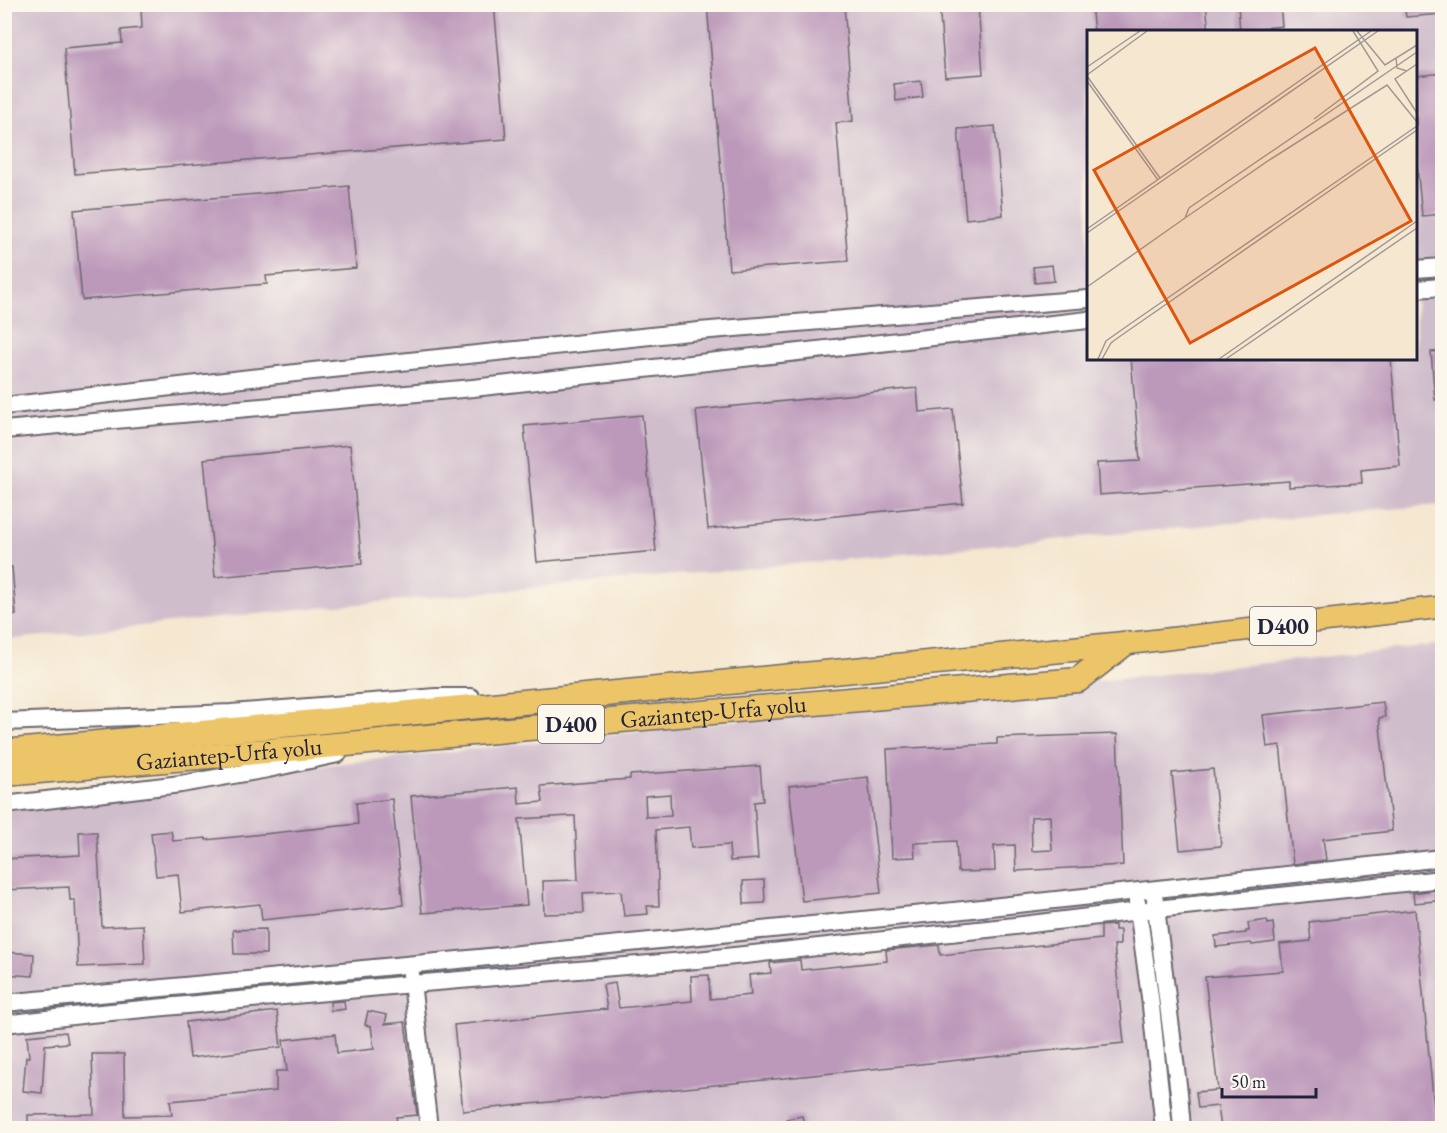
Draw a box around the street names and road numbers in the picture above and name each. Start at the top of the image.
road number: D400 [1250,607,1316,645]
street label: Gaziantep-Urfa yolu [619,688,808,735]
road number: D400 [538,705,604,743]
street label: Gaziantep-Urfa yolu [135,730,324,777]

